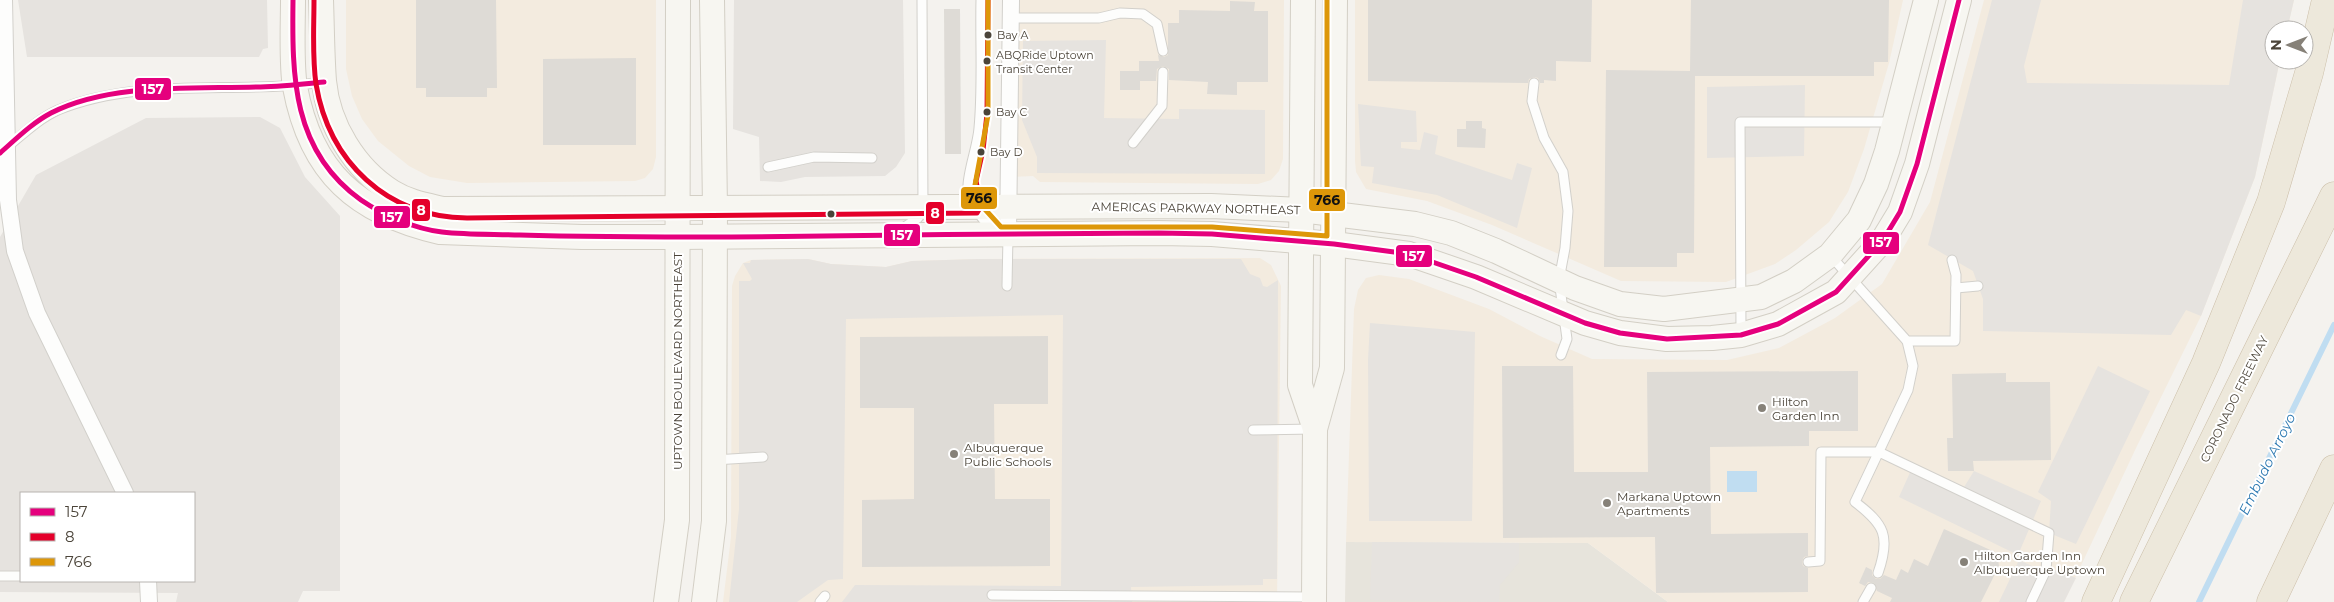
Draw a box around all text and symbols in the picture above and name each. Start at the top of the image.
north arrow [2264,20,2314,70]
place label: Bay A [997,28,1028,42]
marker: Bay A [983,30,993,40]
text: N [2267,39,2285,51]
place label: ABQRide Uptown Transit Center [996,48,1094,76]
marker: ABQRide Uptown Transit Center [982,56,992,66]
line badge: 157 [134,77,172,101]
text: 157 [142,80,164,98]
place label: Bay C [996,105,1027,119]
marker: Bay C [982,107,992,117]
place label: Bay D [990,145,1023,159]
marker: Bay D [976,147,986,157]
line badge: 766 [960,186,998,210]
line badge: 766 [1308,188,1346,212]
text: 766 [966,189,992,207]
text: 766 [1314,191,1340,209]
line badge: 8 [411,198,431,222]
street label: AMERICAS PARKWAY NORTHEAST [1092,199,1301,217]
text: 8 [416,201,426,219]
line badge: 8 [925,201,945,225]
text: 8 [930,204,940,222]
line badge: 157 [373,205,411,229]
text: 157 [381,208,403,226]
unlabelled marker [826,209,836,219]
line badge: 157 [883,223,921,247]
text: 157 [891,226,913,244]
line badge: 157 [1862,231,1900,255]
text: 157 [1870,233,1892,251]
line badge: 157 [1395,244,1433,268]
text: 157 [1403,247,1425,265]
street label: UPTOWN BOULEVARD NORTHEAST [670,252,685,470]
street label: CORONADO FREEWAY [2197,333,2271,465]
place label: Hilton Garden Inn [1772,394,1840,423]
marker: Hilton Garden Inn [1756,402,1768,414]
water label: Embudo Arroyo [2235,410,2299,518]
place label: Albuquerque Public Schools [964,440,1052,469]
marker: Albuquerque Public Schools [948,448,960,460]
place label: Markana Uptown Apartments [1617,489,1721,518]
legend [20,492,195,582]
marker: Markana Uptown Apartments [1601,497,1613,509]
text: 157 [65,502,88,521]
text: 8 [65,527,75,546]
place label: Hilton Garden Inn Albuquerque Uptown [1974,548,2105,577]
text: 766 [65,552,92,571]
marker: Hilton Garden Inn Albuquerque Uptown [1958,556,1970,568]

